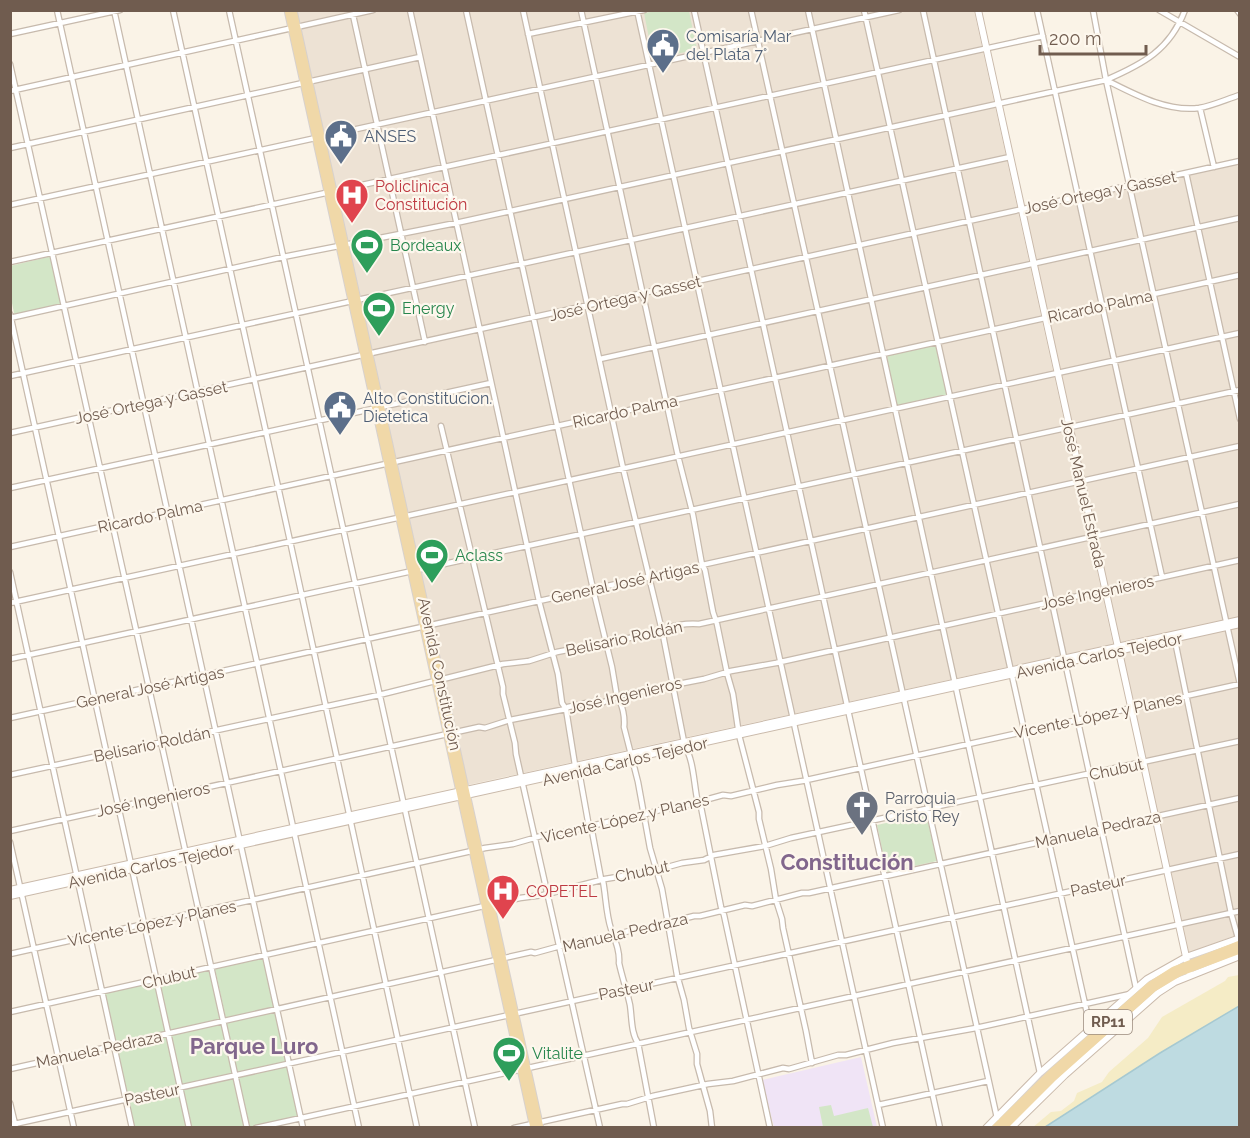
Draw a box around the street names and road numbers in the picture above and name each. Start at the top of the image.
street label: José Ortega y Gasset [1022,167,1179,218]
street label: José Ortega y Gasset [547,272,704,325]
street label: Ricardo Palma [1046,286,1154,327]
street label: José Ortega y Gasset [73,377,230,428]
street label: Ricardo Palma [571,391,679,432]
street label: José Manuel Estrada [1057,416,1110,570]
street label: Ricardo Palma [96,496,204,537]
street label: General José Artigas [549,557,701,607]
street label: José Ingenieros [1039,571,1156,614]
street label: Avenida Constitución [414,596,465,752]
street label: Belisario Roldán [564,617,684,660]
street label: Avenida Carlos Tejedor [1014,629,1184,682]
street label: General José Artigas [74,662,226,712]
street label: José Ingenieros [567,673,684,718]
street label: Vicente López y Planes [1012,688,1184,743]
street label: Belisario Roldán [92,723,212,766]
street label: Avenida Carlos Tejedor [540,733,710,790]
street label: Chubut [1087,754,1145,784]
street label: José Ingenieros [95,778,212,821]
street label: Vicente López y Planes [539,790,711,847]
street label: Manuela Pedraza [1033,807,1163,852]
street label: Avenida Carlos Tejedor [66,839,236,892]
street label: Chubut [613,856,671,886]
street label: Pasteur [1069,870,1128,901]
street label: Vicente López y Planes [66,896,238,951]
street label: Manuela Pedraza [561,909,690,956]
street label: Chubut [140,962,198,993]
street label: Pasteur [597,975,656,1004]
road number: RP11 [1084,1010,1132,1034]
street label: Manuela Pedraza [34,1027,164,1072]
street label: Pasteur [123,1079,182,1110]

